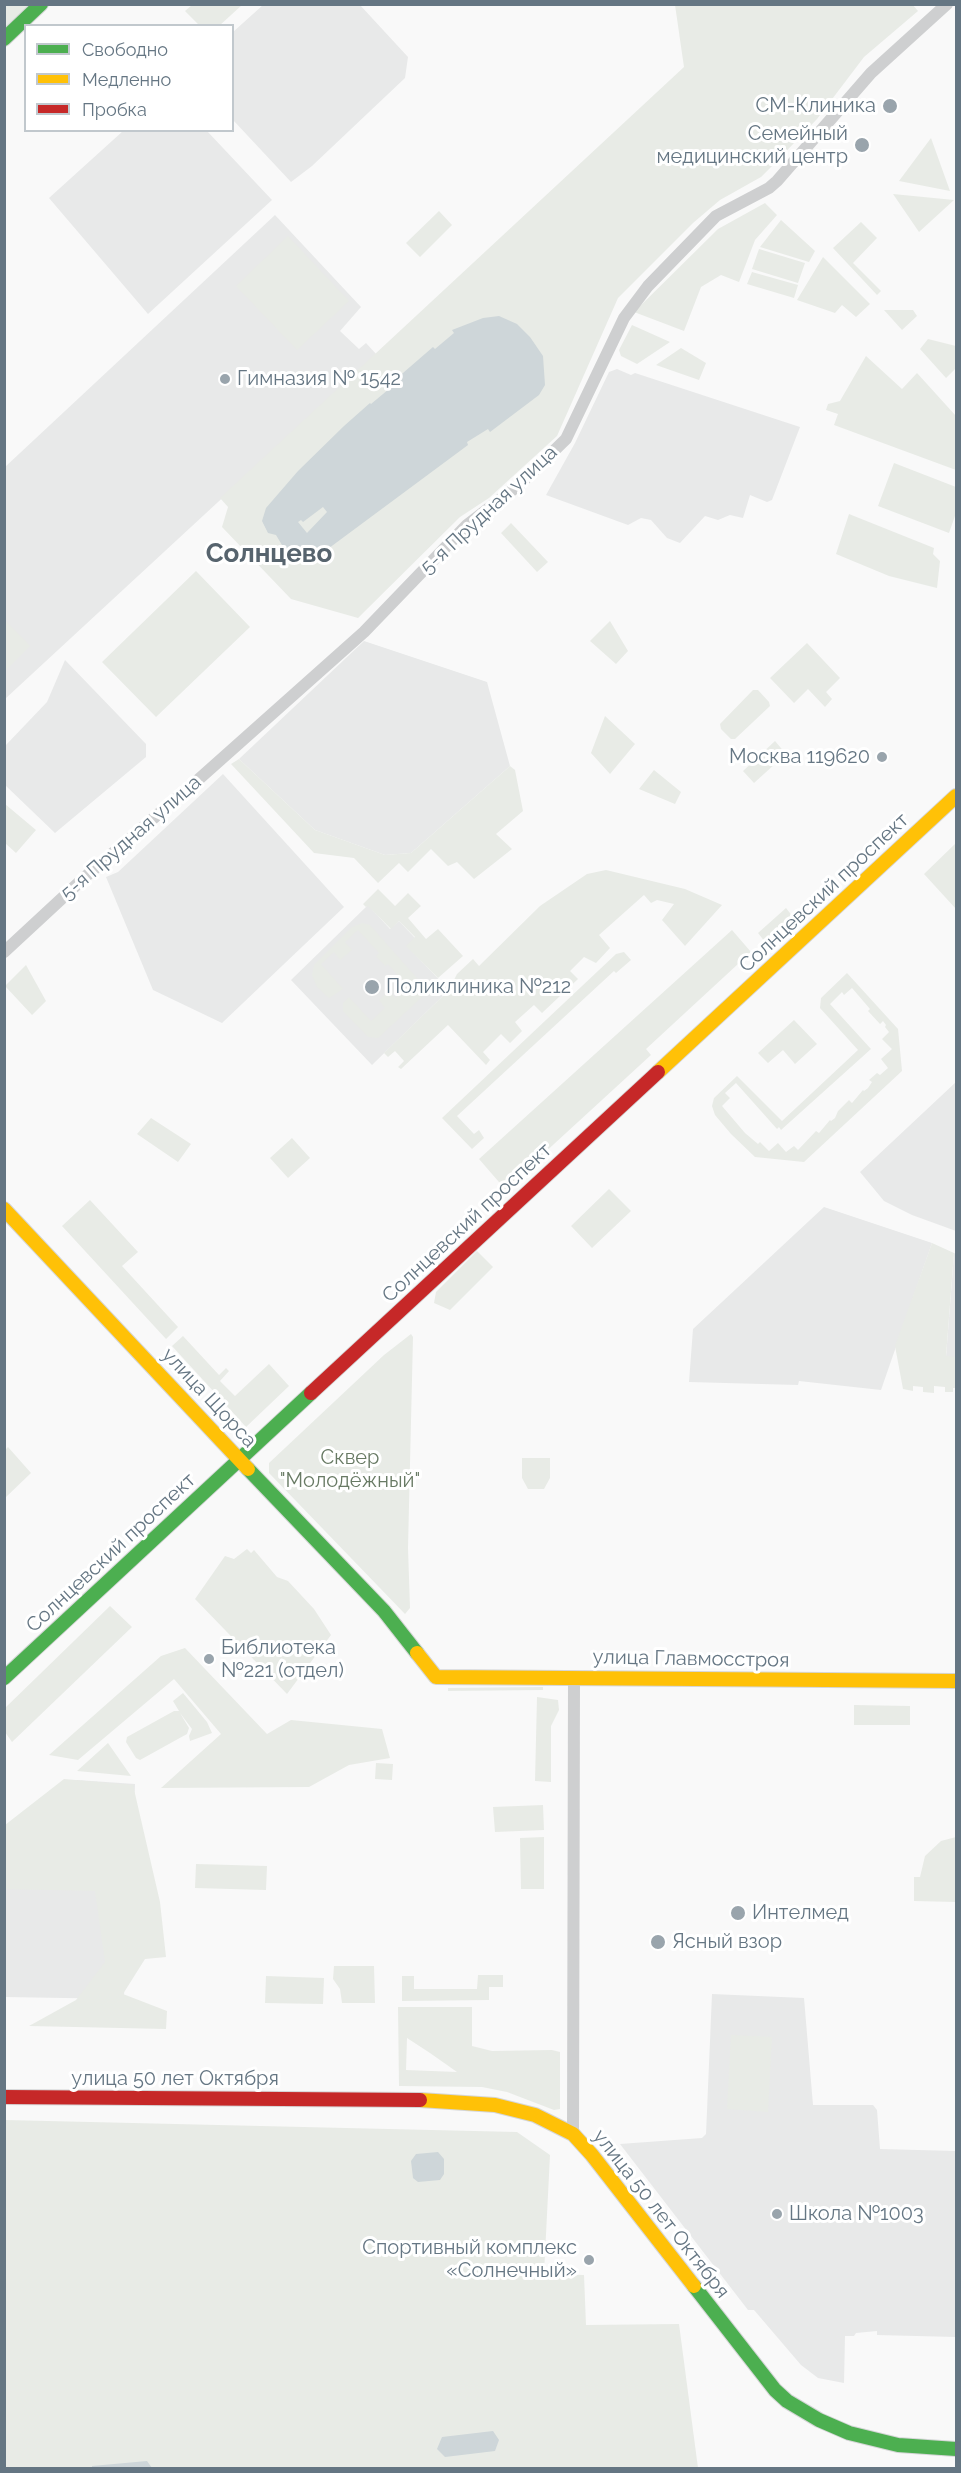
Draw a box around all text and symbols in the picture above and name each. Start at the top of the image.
legend [24,24,234,132]
text: Свободно [82,39,168,60]
text: Медленно [82,69,171,90]
place label: СМ-Клиника [756,94,876,118]
marker: СМ-Клиника [881,97,899,115]
text: Пробка [82,99,147,120]
place label: Семейный медицинский центр [657,122,848,169]
marker: Семейный медицинский центр [853,136,871,154]
place label: Гимназия № 1542 [237,367,401,391]
marker: Гимназия № 1542 [218,372,232,386]
street label: 5-я Прудная улица [416,441,562,579]
district label: Солнцево [206,538,332,570]
place label: Москва 119620 [729,745,870,769]
marker: Москва 119620 [875,750,889,764]
street label: 5-я Прудная улица [56,771,206,905]
street label: Солнцевский проспект [734,808,914,978]
place label: Поликлиника №212 [386,975,571,999]
marker: Поликлиника №212 [363,978,381,996]
street label: Солнцевский проспект [377,1138,557,1308]
street label: улица Щорса [157,1343,261,1453]
park label: Сквер "Молодёжный" [280,1446,420,1493]
street label: Солнцевский проспект [21,1468,201,1638]
place label: Библиотека №221 (отдел) [221,1636,344,1683]
street label: улица Главмосстроя [592,1645,790,1673]
marker: Библиотека №221 (отдел) [202,1652,216,1666]
place label: Интелмед [752,1901,849,1925]
marker: Интелмед [729,1904,747,1922]
place label: Ясный взор [672,1930,782,1954]
marker: Ясный взор [649,1933,667,1951]
street label: улица 50 лет Октября [71,2067,279,2091]
street label: улица 50 лет Октября [588,2125,734,2303]
place label: Школа №1003 [789,2202,924,2226]
marker: Школа №1003 [770,2207,784,2221]
place label: Спортивный комплекс «Солнечный» [362,2236,577,2283]
marker: Спортивный комплекс «Солнечный» [582,2253,596,2267]

